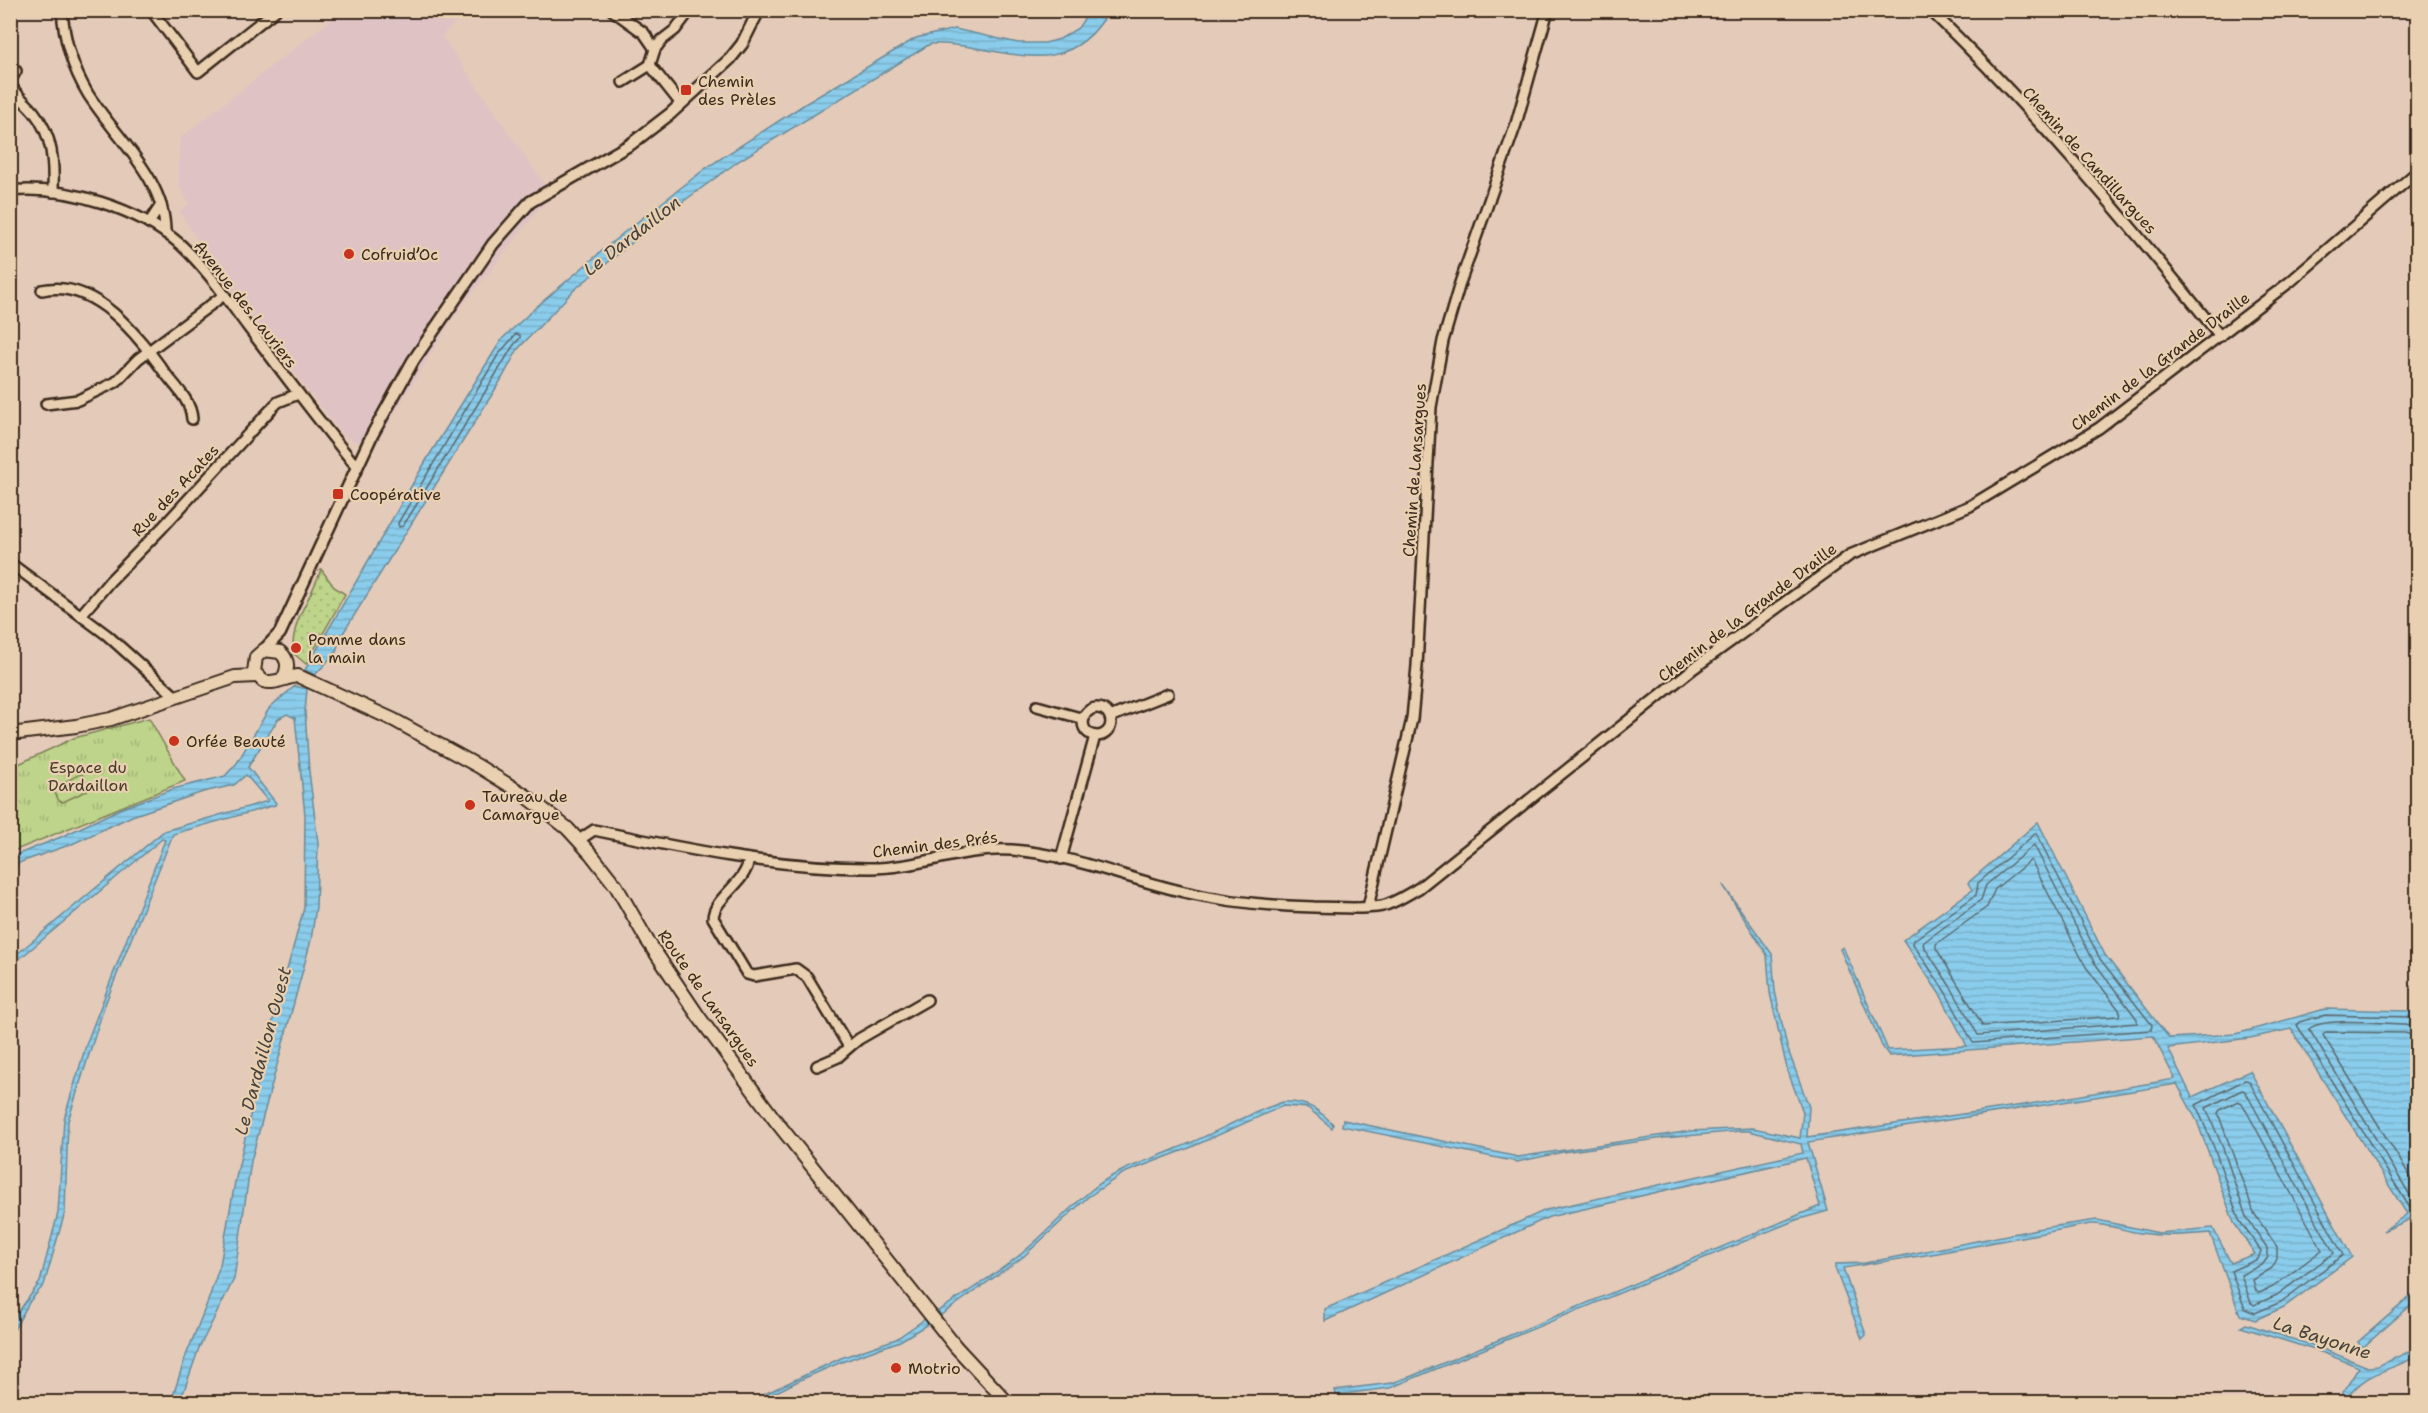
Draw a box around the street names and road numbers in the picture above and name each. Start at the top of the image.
street label: Chemin de Candillargues [2018,82,2162,239]
street label: Avenue des Lauriers [189,236,302,372]
street label: Chemin de la Grande Draille [2067,287,2254,436]
street label: Chemin de Lansargues [1398,382,1431,558]
street label: Rue des Acates [127,440,224,541]
street label: Chemin de la Grande Draille [1654,538,1841,687]
street label: Chemin des Prés [871,826,999,863]
street label: Route de Lansargues [653,925,764,1071]

